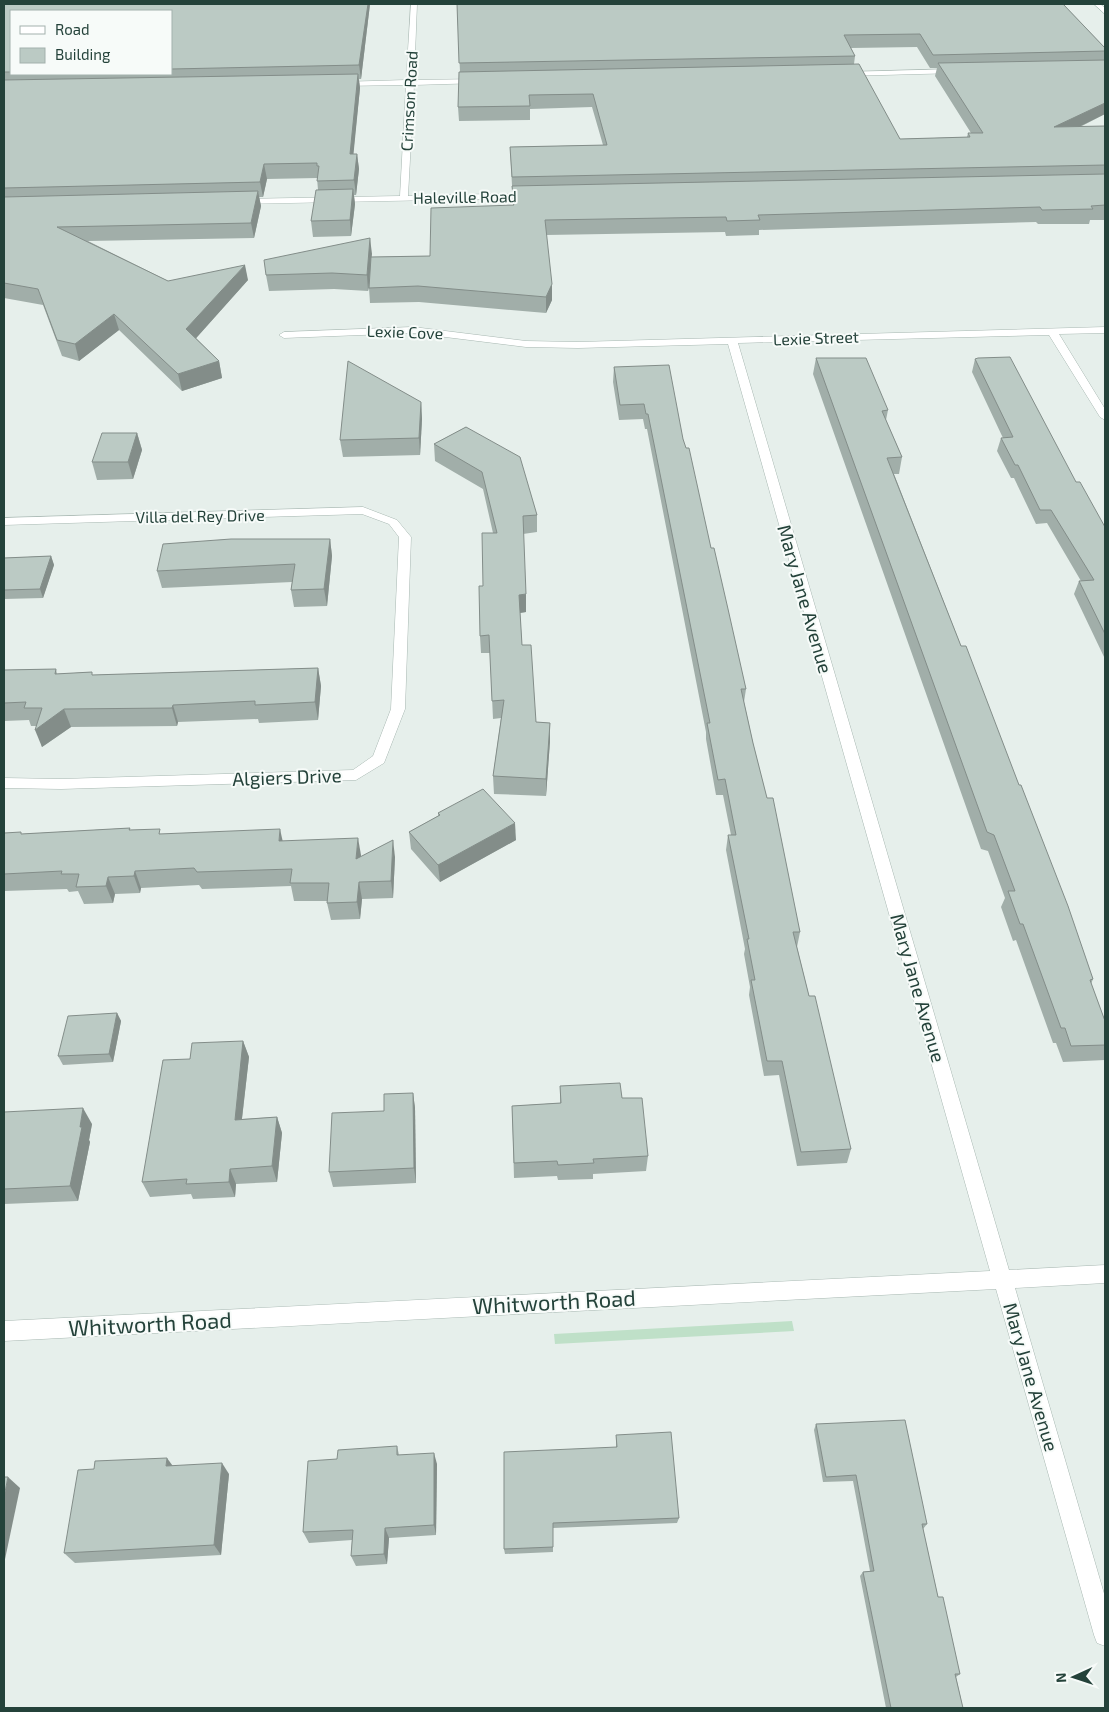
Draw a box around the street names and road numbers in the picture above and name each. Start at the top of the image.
street label: Crimson Road [396,50,421,152]
street label: Haleville Road [413,186,517,207]
street label: Lexie Cove [366,321,444,342]
street label: Lexie Street [773,327,859,348]
street label: Villa del Rey Drive [135,505,265,526]
street label: Mary Jane Avenue [773,522,838,676]
street label: Algiers Drive [232,763,342,790]
street label: Mary Jane Avenue [886,911,951,1065]
street label: Whitworth Road [472,1284,636,1318]
street label: Mary Jane Avenue [999,1300,1064,1454]
street label: Whitworth Road [68,1306,232,1340]

